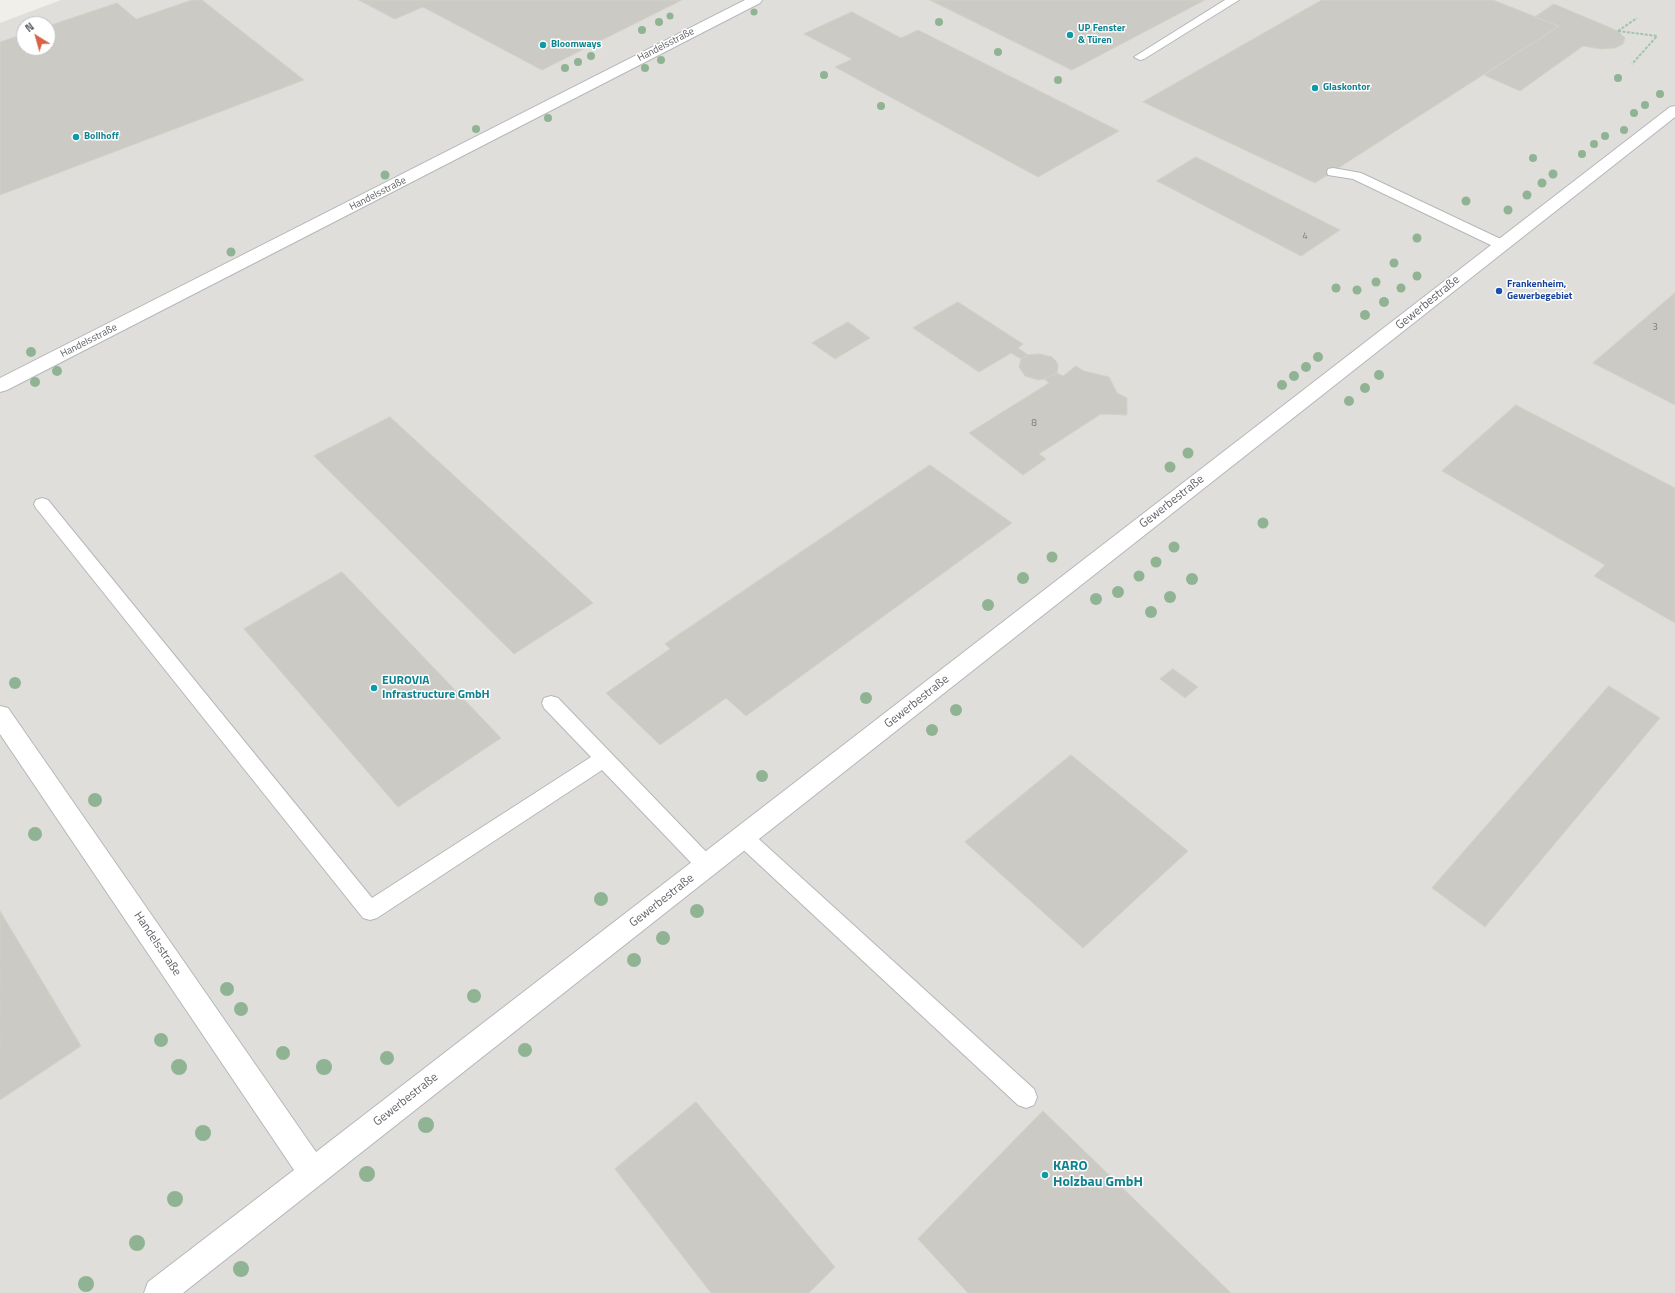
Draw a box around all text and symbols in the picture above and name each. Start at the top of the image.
north arrow [16,16,56,56]
text: N [22,19,37,36]
place label: UP Fenster & Türen [1078,23,1126,46]
street label: Handelsstraße [636,26,696,64]
marker: UP Fenster & Türen [1065,30,1075,40]
place label: Bloomways [551,39,601,51]
marker: Bloomways [538,40,548,50]
place label: Glaskontor [1323,82,1370,94]
marker: Glaskontor [1310,83,1320,93]
place label: Bollhoff [84,131,119,143]
marker: Bollhoff [71,132,81,142]
street label: Handelsstraße [348,175,408,213]
house number: 4 [1302,232,1308,242]
street label: Gewerbestraße [1393,273,1463,333]
place label: Frankenheim, Gewerbegebiet [1507,279,1572,302]
marker: Frankenheim, Gewerbegebiet [1494,286,1504,296]
street label: Handelsstraße [59,322,119,360]
house number: 3 [1652,322,1658,334]
house number: 8 [1031,418,1037,430]
street label: Gewerbestraße [1137,472,1207,532]
street label: Gewerbestraße [882,672,952,732]
place label: EUROVIA Infrastructure GmbH [382,674,490,702]
marker: EUROVIA Infrastructure GmbH [369,683,379,693]
street label: Gewerbestraße [627,871,697,931]
street label: Handelsstraße [130,909,184,979]
street label: Gewerbestraße [371,1070,441,1130]
place label: KARO Holzbau GmbH [1053,1159,1143,1192]
marker: KARO Holzbau GmbH [1040,1170,1050,1180]

